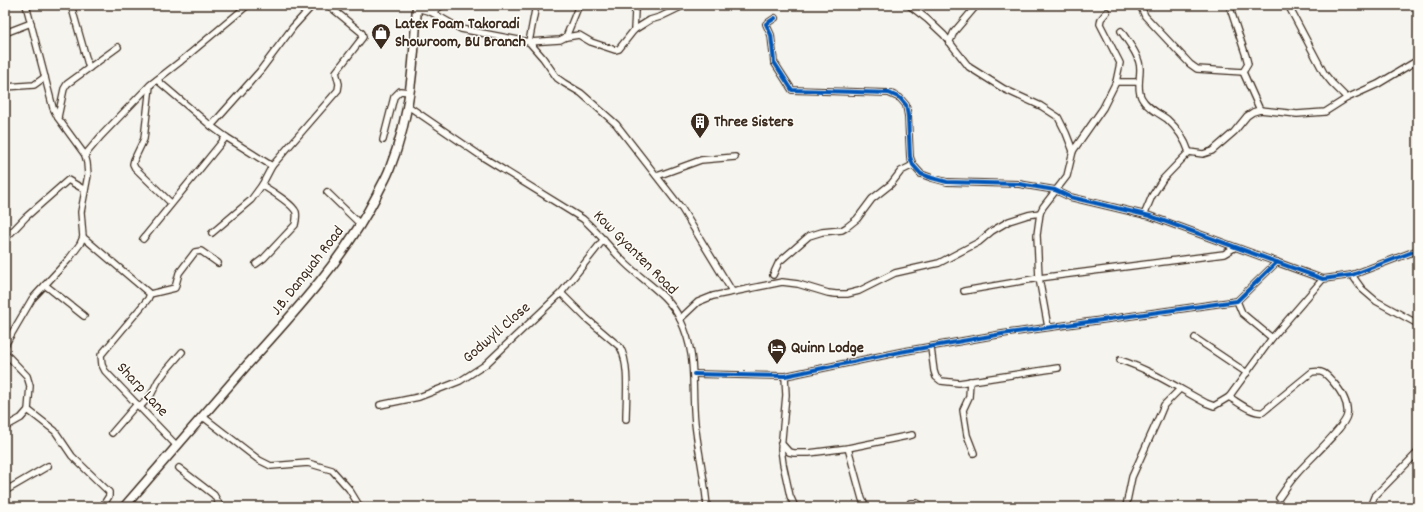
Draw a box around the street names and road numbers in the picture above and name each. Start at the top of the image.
street label: Kow Gyanten Road [587,205,683,301]
street label: J.B. Danquah Road [266,221,350,321]
street label: Godwyll Close [458,297,536,369]
street label: Sharp Lane [111,358,173,422]

